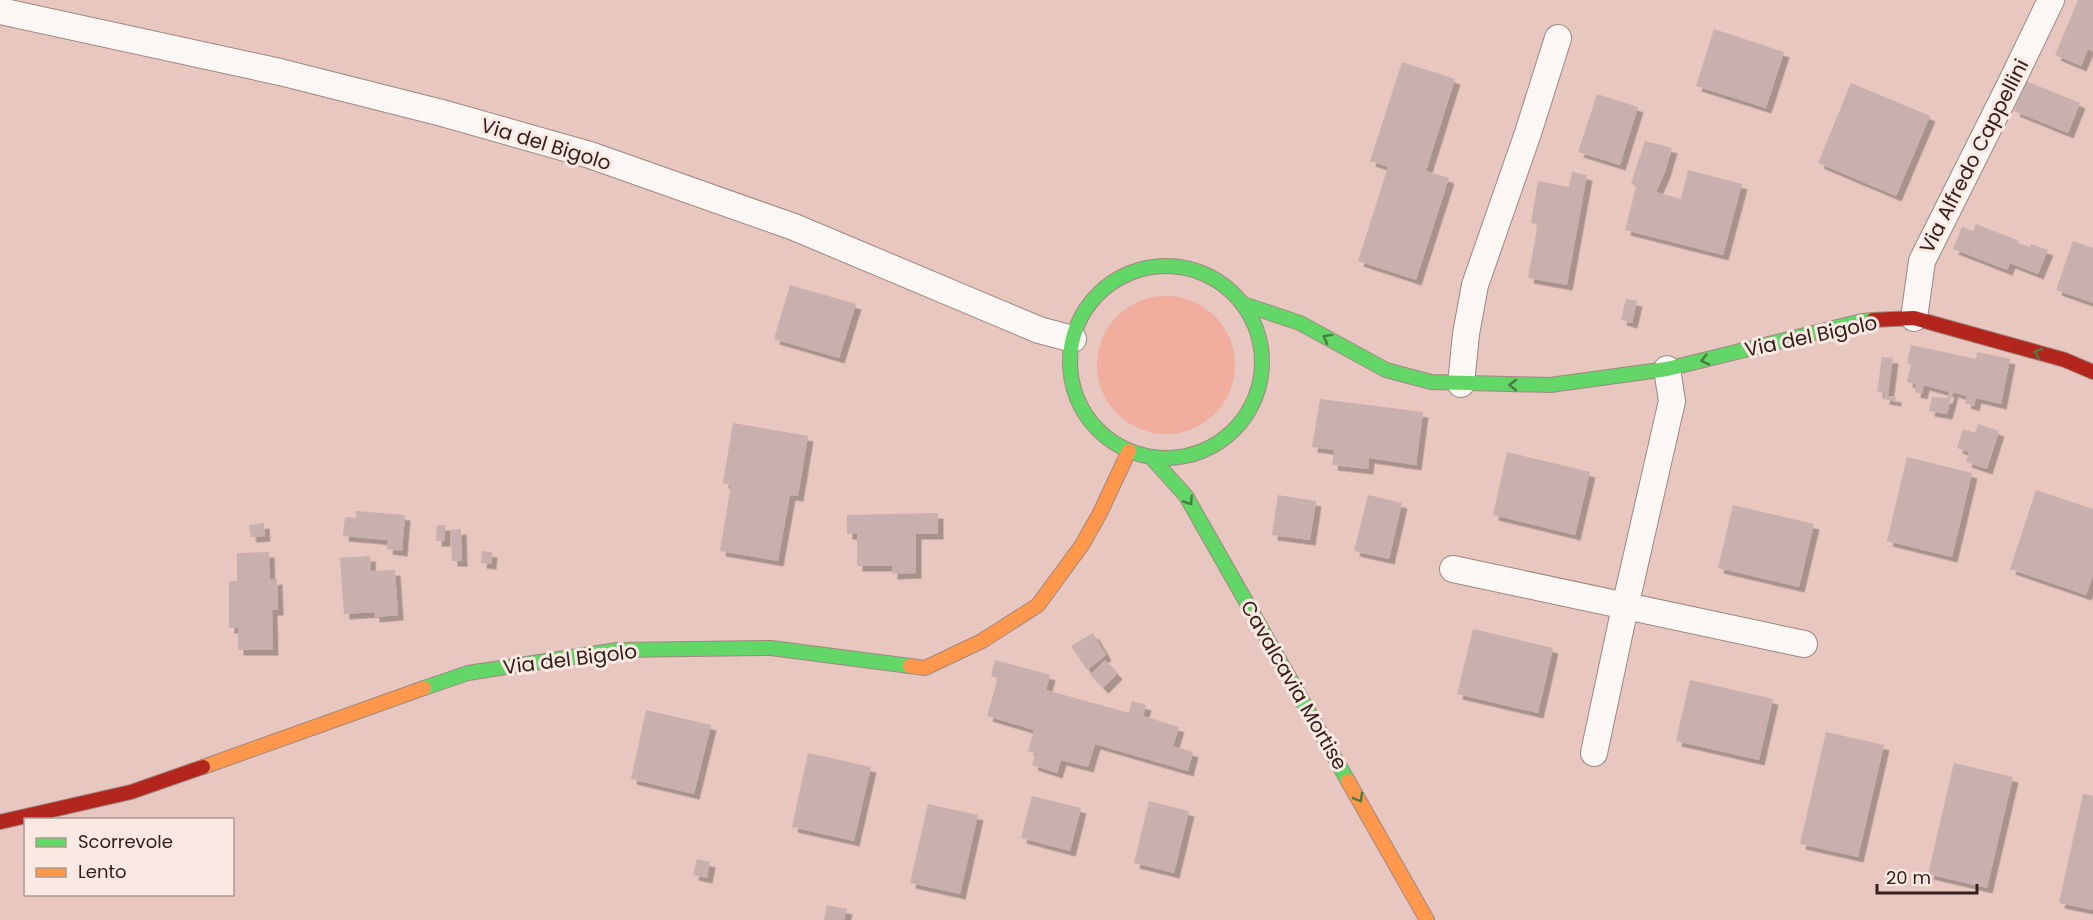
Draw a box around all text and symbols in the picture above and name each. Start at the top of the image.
street label: Via Alfredo Cappellini [1913,54,2035,258]
street label: Via del Bigolo [477,111,615,177]
street label: Via del Bigolo [1742,308,1880,364]
one-way arrow [1323,334,1334,345]
one-way arrow [2033,348,2044,360]
one-way arrow [1701,352,1711,365]
one-way arrow [1508,379,1517,391]
one-way arrow [1181,495,1193,505]
street label: Cavalcavia Mortise [1234,595,1354,775]
street label: Via del Bigolo [501,637,639,681]
one-way arrow [1352,792,1363,802]
legend [24,818,234,896]
text: Scorrevole [78,829,173,854]
scale bar [1877,857,1978,895]
text: Lento [78,859,127,884]
text: 20 m [1886,865,1931,890]

